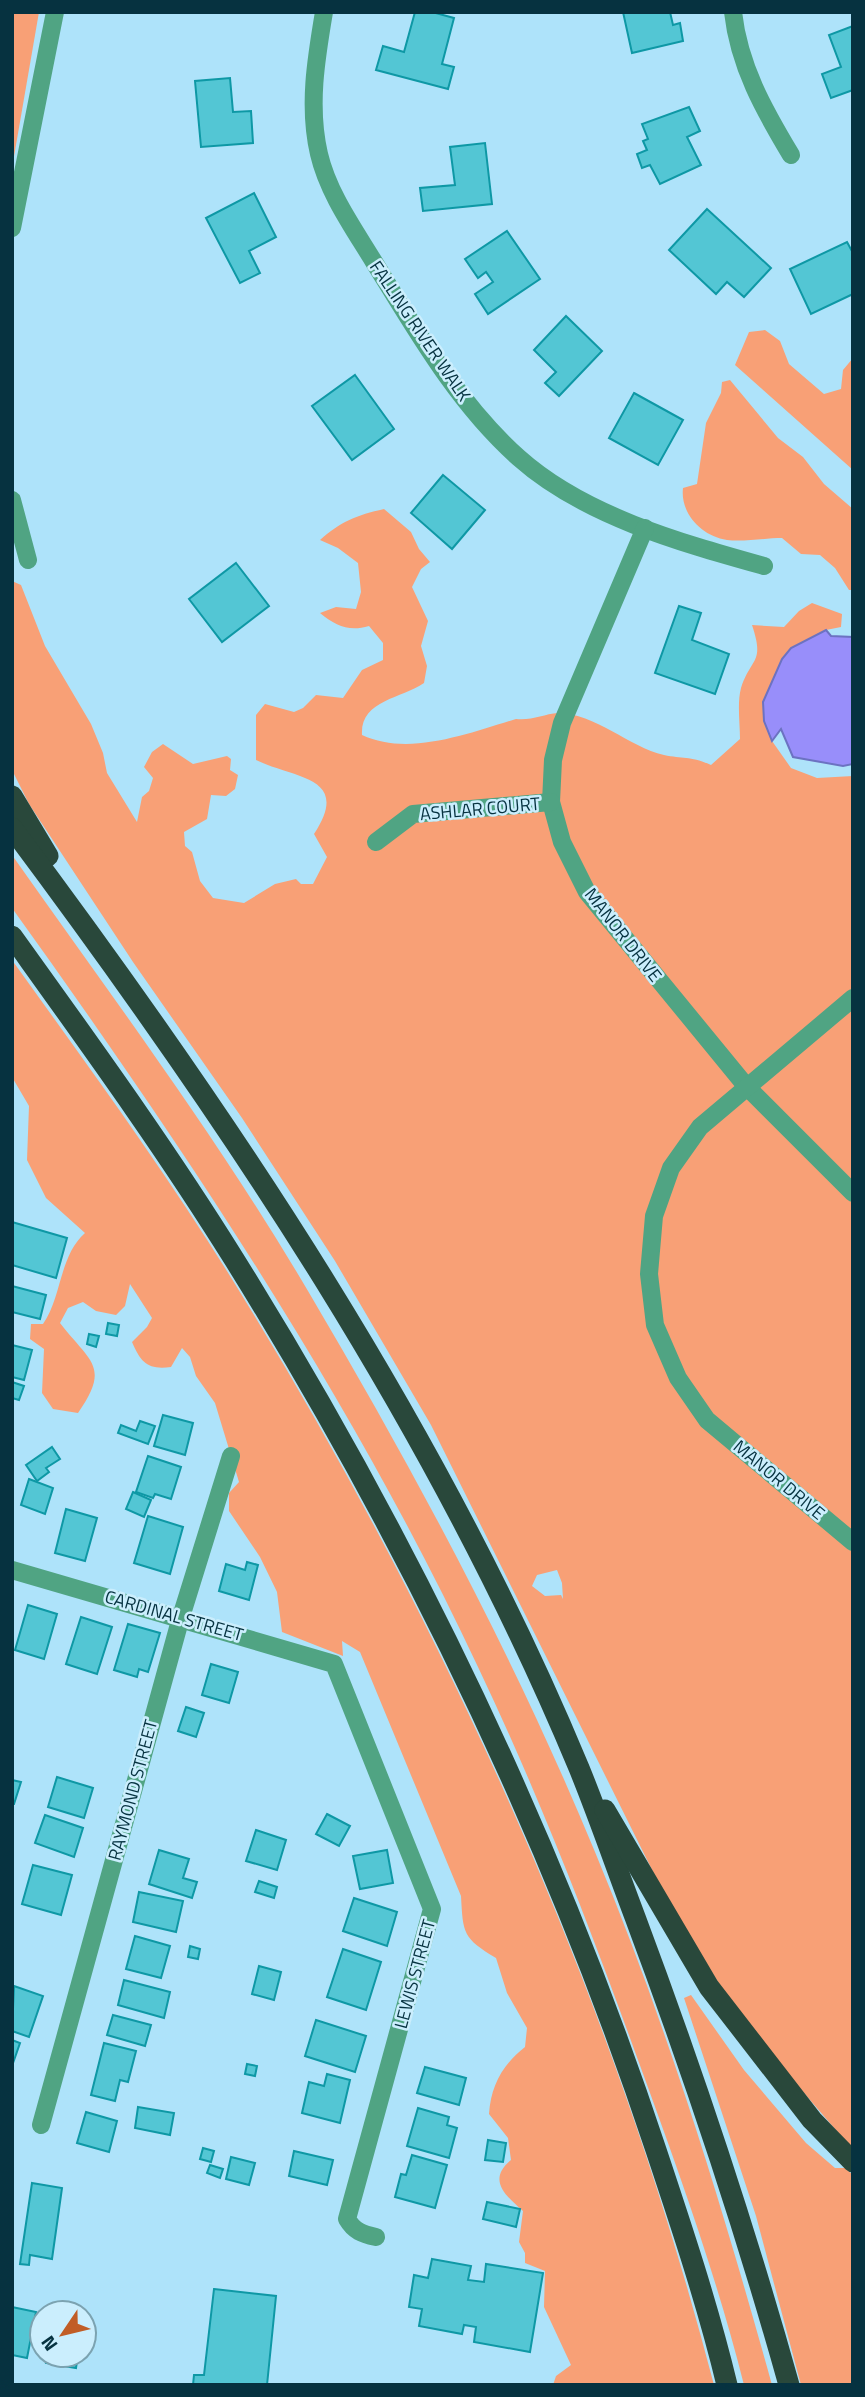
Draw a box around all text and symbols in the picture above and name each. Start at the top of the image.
street label: FALLING RIVER WALK [363,255,478,407]
street label: ASHLAR COURT [419,790,542,827]
street label: MANOR DRIVE [578,882,669,987]
street label: MANOR DRIVE [728,1433,831,1526]
street label: CARDINAL STREET [102,1583,247,1648]
street label: RAYMOND STREET [101,1716,164,1863]
street label: LEWIS STREET [387,1916,442,2032]
north arrow [28,2299,98,2369]
text: N [33,2330,64,2358]

